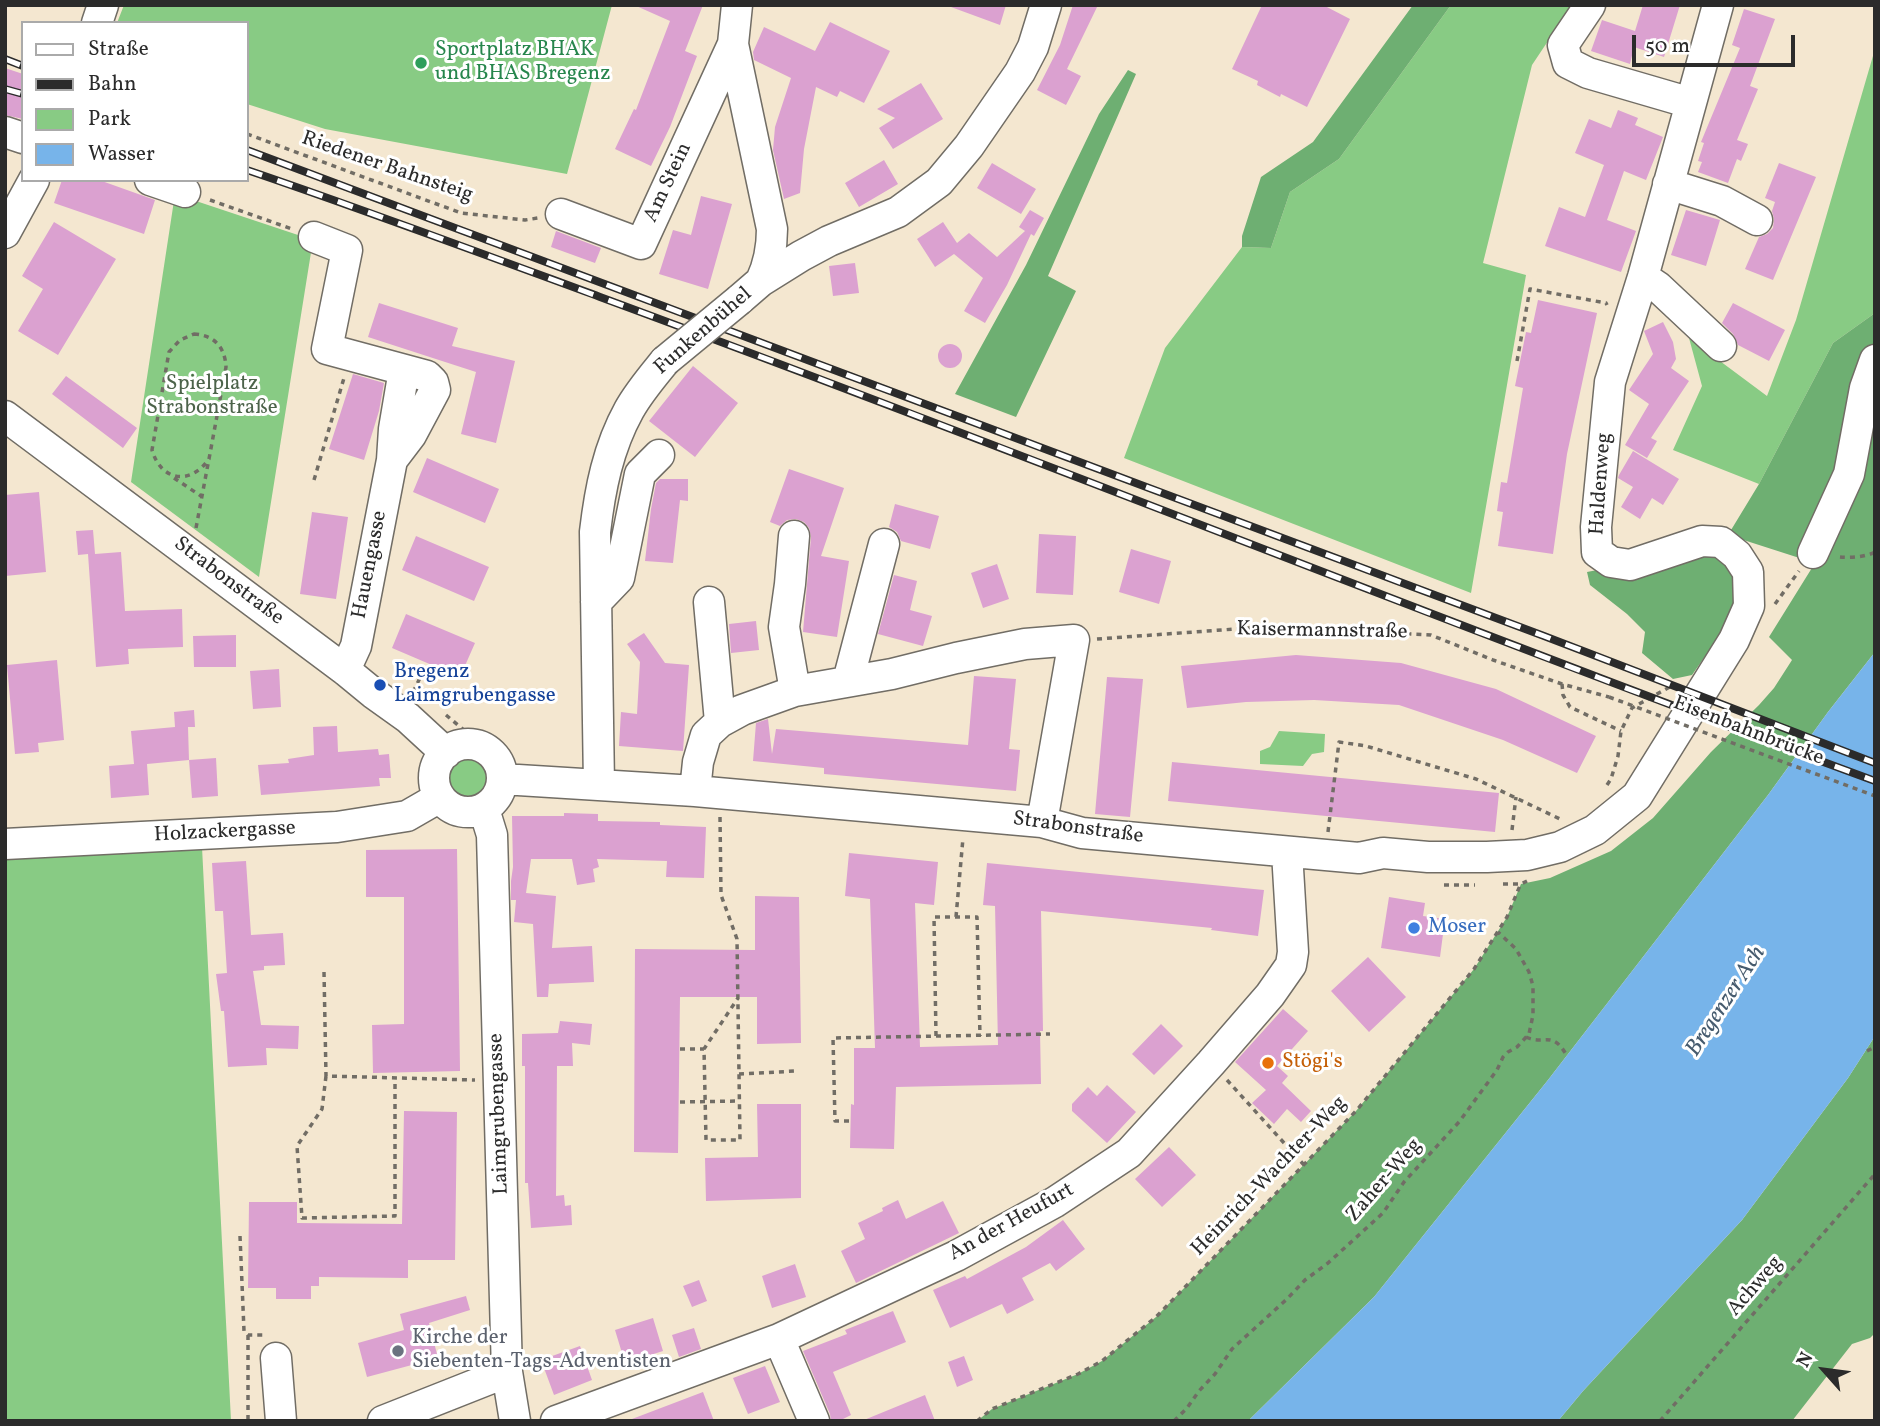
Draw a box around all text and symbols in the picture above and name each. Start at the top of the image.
legend [21,21,248,182]
scale bar [1635,21,1798,65]
text: 50 m [1645,32,1690,61]
text: Straße [88,35,149,64]
place label: Sportplatz BHAK und BHAS Bregenz [435,38,610,88]
marker: Sportplatz BHAK und BHAS Bregenz [413,55,429,71]
text: Bahn [88,70,137,99]
text: Park [88,105,131,134]
street label: Riedener Bahnsteig [298,127,476,209]
street label: Am Stein [640,139,698,227]
text: Wasser [88,140,155,169]
street label: Funkenbühel [650,283,758,381]
park label: Spielplatz Strabonstraße [146,372,278,422]
street label: Haldenweg [1586,432,1618,536]
street label: Hauengasse [348,509,394,621]
street label: Strabonstraße [168,532,288,632]
street label: Kaisermannstraße [1236,618,1408,646]
place label: Bregenz Laimgrubengasse [394,660,556,710]
marker: Bregenz Laimgrubengasse [372,677,388,693]
street label: Eisenbahnbrücke [1669,692,1827,772]
street label: Strabonstraße [1011,807,1145,851]
street label: Holzackergasse [153,817,297,849]
place label: Moser [1428,915,1486,941]
marker: Moser [1406,920,1422,936]
water label: Bregenzer Ach [1681,942,1773,1062]
street label: Laimgrubengasse [485,1033,515,1195]
place label: Stögi's [1282,1050,1343,1076]
marker: Stögi's [1260,1055,1276,1071]
street label: Heinrich-Wachter-Weg [1187,1092,1353,1262]
street label: Zaher-Weg [1342,1134,1428,1228]
street label: An der Heufurt [945,1178,1079,1268]
street label: Achweg [1723,1252,1789,1322]
place label: Kirche der Siebenten-Tags-Adventisten [412,1326,671,1376]
north arrow [1789,1335,1859,1405]
marker: Kirche der Siebenten-Tags-Adventisten [390,1343,406,1359]
text: N [1791,1348,1820,1372]

